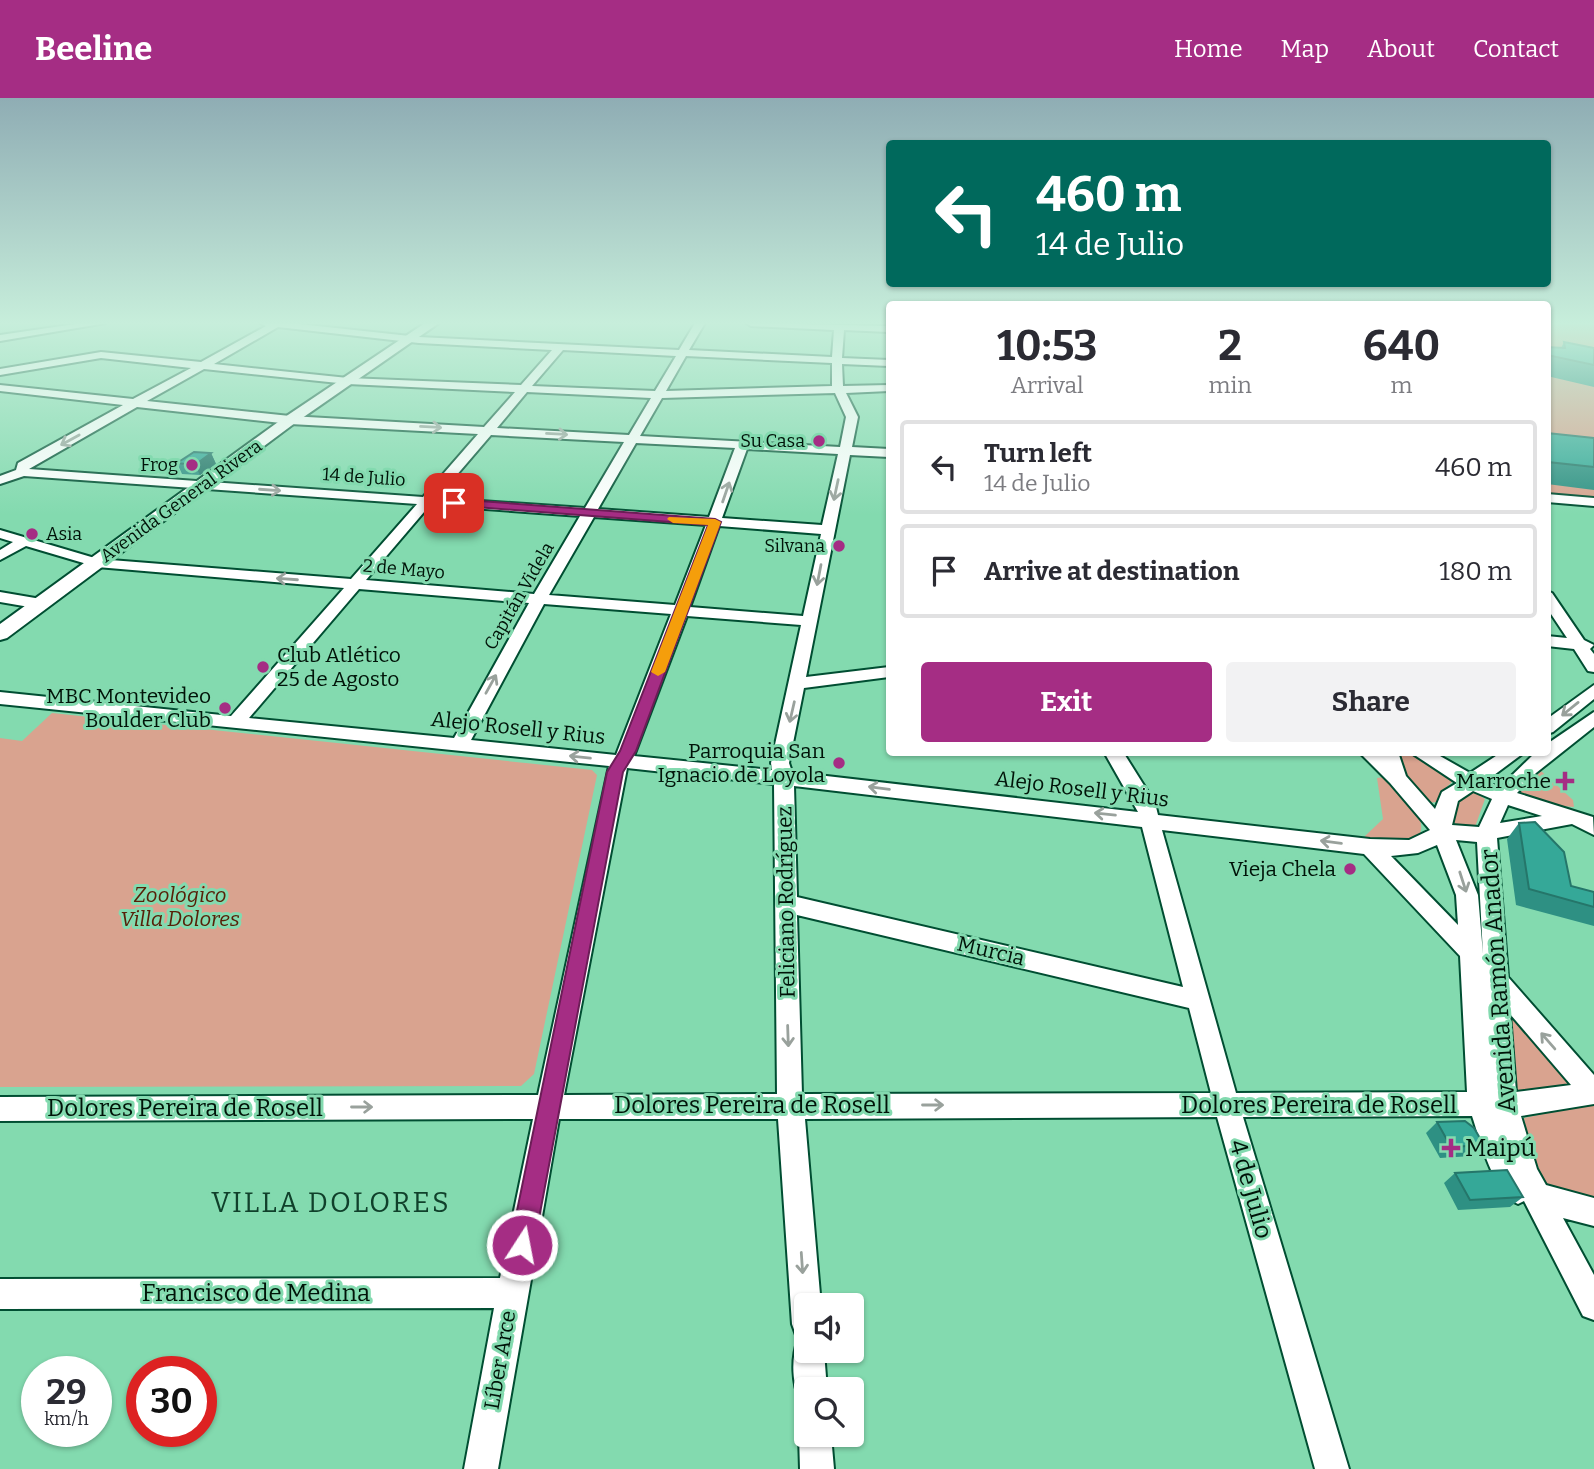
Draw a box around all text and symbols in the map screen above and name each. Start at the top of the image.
text: Beeline [35,29,152,69]
text: Home [1174,35,1243,63]
text: Map [1281,35,1329,63]
text: About [1367,35,1435,63]
text: Contact [1473,35,1559,63]
text: 460 m [1036,165,1181,224]
icon: left [921,168,1012,259]
text: 14 de Julio [1036,225,1184,263]
text: 10:53 [997,321,1098,371]
text: 2 [1218,321,1242,371]
text: 640 [1363,321,1440,371]
text: Arrival [1011,371,1084,399]
text: min [1208,371,1252,399]
text: m [1390,371,1412,399]
one-way arrow [420,421,443,434]
one-way arrow [545,427,568,440]
place label: Su Casa [740,430,805,452]
marker: Su Casa [811,433,827,449]
one-way arrow [60,434,81,447]
street label: Avenida General Rivera [96,435,266,567]
text: Turn left [984,438,1092,469]
icon: left [925,448,963,486]
text: 460 m [1435,452,1512,483]
place label: Frog [140,454,178,476]
marker: Frog [184,457,200,473]
street label: 14 de Julio [322,463,406,491]
text: 14 de Julio [984,469,1090,497]
pin [424,473,484,533]
one-way arrow [829,478,843,501]
one-way arrow [721,481,733,503]
one-way arrow [258,484,280,497]
icon: arrive [435,484,473,522]
place label: Asia [46,523,82,545]
marker: Asia [24,526,40,542]
place label: Silvana [764,535,825,557]
street label: Capitán Videla [479,538,559,654]
marker: Silvana [831,538,847,554]
icon: arrive [925,552,963,590]
street label: 2 de Mayo [362,554,446,584]
text: Arrive at destination [984,556,1239,587]
text: 180 m [1439,556,1512,587]
one-way arrow [812,563,825,586]
one-way arrow [276,572,299,585]
place label: Club Atlético 25 de Agosto [277,642,401,692]
marker: Club Atlético 25 de Agosto [255,659,271,675]
button: Exit [921,662,1212,742]
button: Share [1226,662,1516,742]
one-way arrow [485,674,498,695]
place label: MBC Montevideo Boulder Club [46,683,211,733]
marker: MBC Montevideo Boulder Club [217,700,233,716]
one-way arrow [785,700,798,723]
one-way arrow [1562,701,1580,717]
street label: Alejo Rosell y Rius [430,706,606,750]
place label: Parroquia San Ignacio de Loyola [658,738,826,788]
one-way arrow [569,750,591,763]
marker: Parroquia San Ignacio de Loyola [831,755,847,771]
street label: Alejo Rosell y Rius [993,765,1171,813]
place label: Marroche [1456,768,1551,794]
marker: Marroche [1557,773,1573,789]
one-way arrow [868,782,891,795]
street label: Feliciano Rodríguez [771,806,801,998]
one-way arrow [1094,808,1117,821]
one-way arrow [1320,835,1343,848]
street label: Avenida Ramón Anador [1475,848,1521,1114]
place label: Vieja Chela [1229,856,1337,882]
marker: Vieja Chela [1342,861,1358,877]
one-way arrow [1457,871,1470,893]
park label: Zoológico Villa Dolores [120,882,240,932]
street label: Murcia [955,931,1028,971]
one-way arrow [781,1024,795,1047]
one-way arrow [1540,1032,1556,1050]
street label: Dolores Pereira de Rosell [614,1091,890,1119]
street label: Dolores Pereira de Rosell [1181,1091,1457,1119]
street label: Dolores Pereira de Rosell [47,1094,323,1122]
one-way arrow [921,1098,944,1112]
one-way arrow [350,1100,373,1114]
place label: Maipú [1465,1134,1536,1162]
street label: 4 de Julio [1224,1136,1278,1242]
marker: Maipú [1443,1140,1459,1156]
district label: VILLA DOLORES [211,1186,451,1219]
position arrow [485,1208,559,1282]
one-way arrow [796,1251,809,1273]
street label: Francisco de Medina [142,1279,370,1307]
map controls [794,1293,864,1447]
button: sound [794,1293,864,1363]
street label: Líber Arce [479,1308,521,1412]
speed limit sign: 30 [126,1356,217,1447]
text: 29 [46,1371,87,1413]
button: search [794,1377,864,1447]
text: km/h [44,1408,89,1430]

